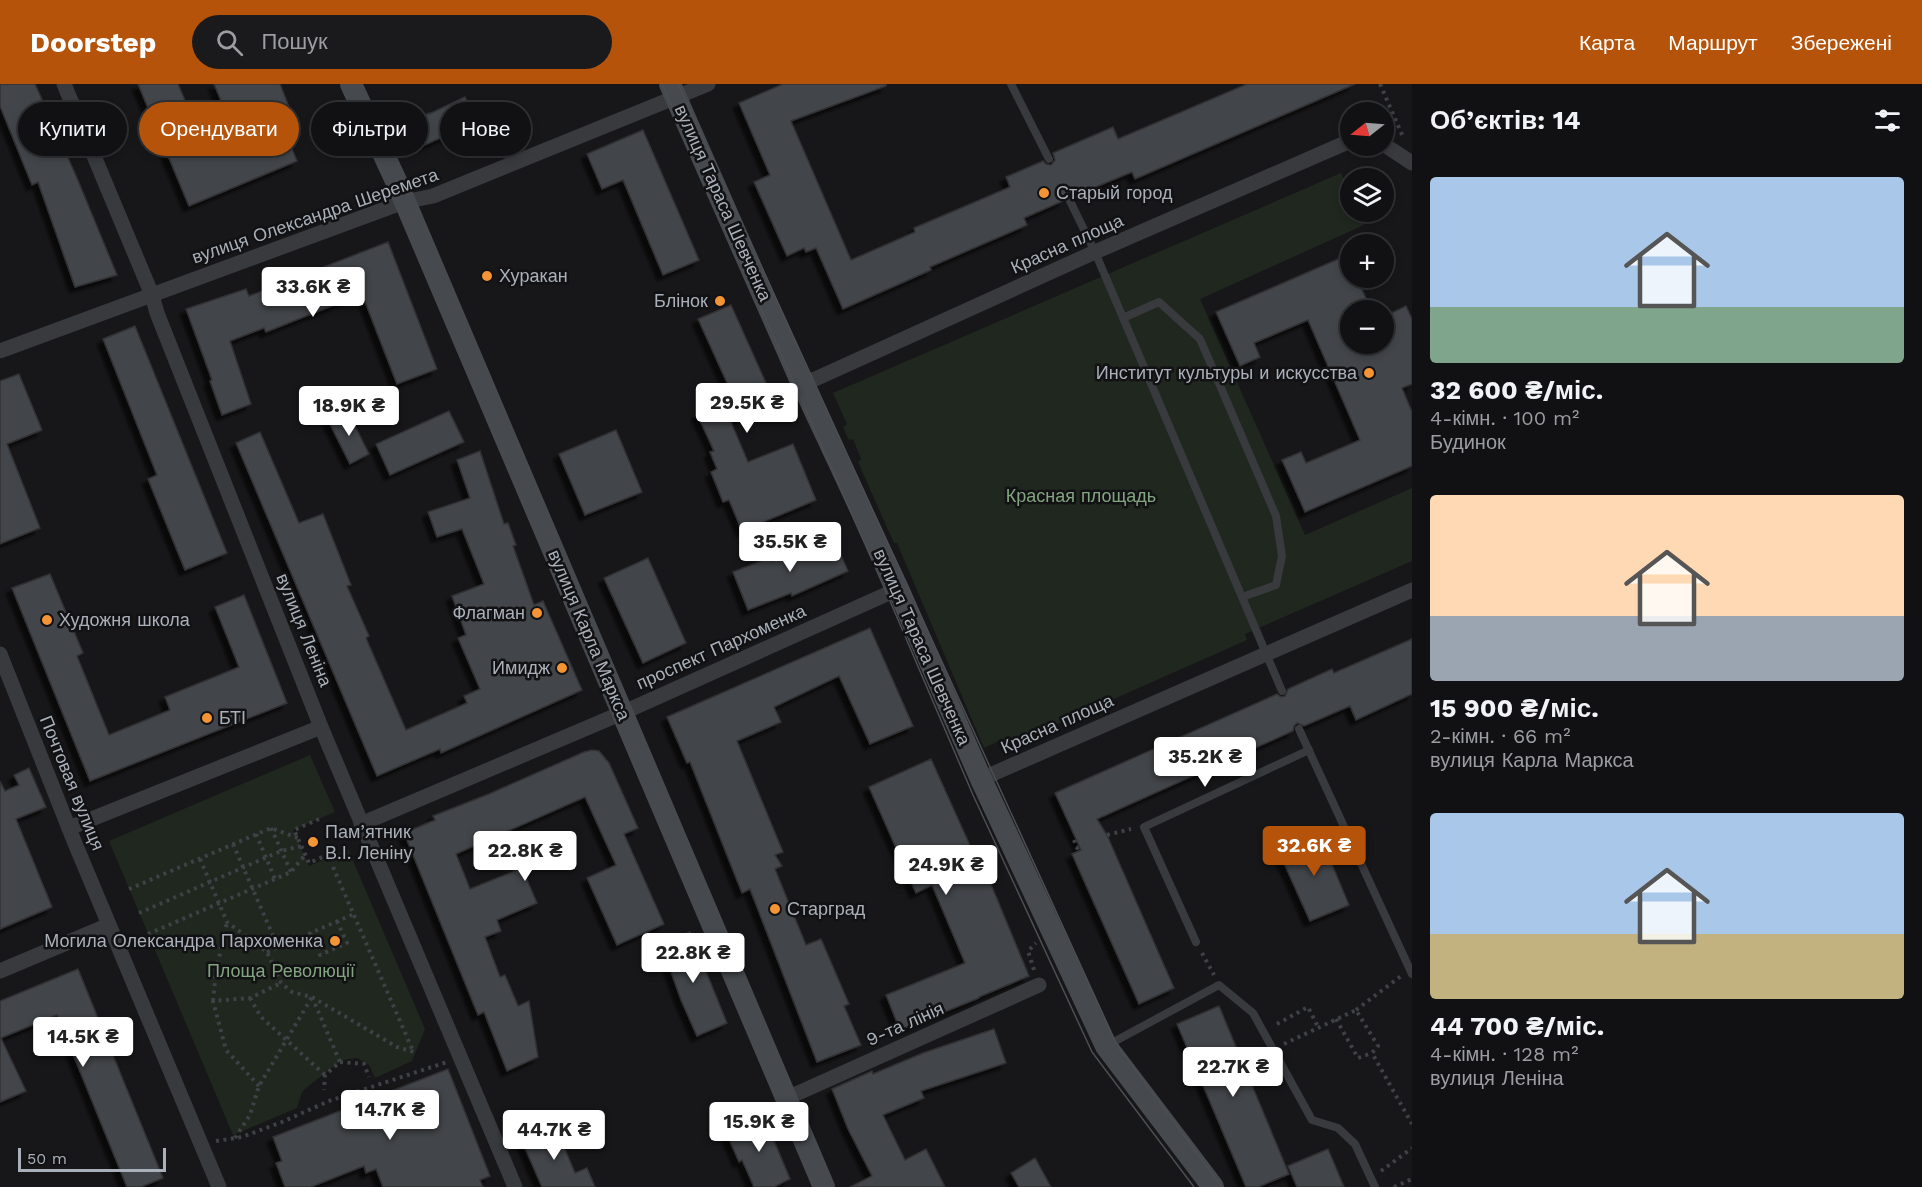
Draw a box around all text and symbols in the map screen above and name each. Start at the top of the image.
search box [192,15,612,69]
text: Doorstep [30,26,156,59]
icon: search [213,26,246,59]
text: Пошук [261,29,328,54]
text: Карта [1579,30,1635,55]
text: Маршрут [1668,30,1758,55]
text: Збережені [1791,30,1892,55]
street label: вулиця Тараса Шевченка [671,101,777,305]
chip: Купити [18,102,127,156]
chip: Орендувати [139,102,299,156]
chip: Фільтри [311,102,428,156]
chip: Нове [440,102,531,156]
north arrow [1340,102,1394,156]
map controls [1340,102,1394,354]
icon: filters [1871,104,1904,137]
text: Об’єктів: 14 [1430,105,1581,135]
street label: вулиця Олександра Шеремета [189,163,442,268]
button: layers [1340,168,1394,222]
place label: Старый город [1056,182,1173,203]
marker: Старый город [1037,186,1051,200]
street label: Красна площа [1007,209,1127,278]
icon: home [1613,216,1721,324]
button: + [1340,234,1394,288]
place label: Хуракан [499,265,568,286]
pin: 33.6K ₴ [258,267,368,318]
marker: Хуракан [480,269,494,283]
text: 33.6K ₴ [276,274,350,298]
place label: Блінок [654,290,708,311]
marker: Блінок [713,294,727,308]
button: − [1340,300,1394,354]
place label: Институт культуры и искусства [1096,362,1358,383]
marker: Институт культуры и искусства [1362,366,1376,380]
text: 32 600 ₴/міс. [1430,375,1603,405]
pin: 29.5K ₴ [692,383,802,434]
pin: 18.9K ₴ [294,386,404,437]
text: 29.5K ₴ [710,390,784,414]
text: 18.9K ₴ [313,393,385,417]
text: 4-кімн. · 100 m² [1430,406,1579,430]
text: Будинок [1430,430,1506,454]
park label: Красная площадь [1006,485,1156,506]
pin: 35.5K ₴ [735,522,845,573]
text: 35.5K ₴ [753,529,827,553]
icon: home [1613,534,1721,642]
street label: вулиця Тараса Шевченка [870,545,976,749]
street label: вулиця Карла Маркса [544,546,635,724]
street label: вулиця Леніна [272,570,337,690]
street label: проспект Пархоменка [633,599,810,693]
place label: Флагман [453,602,525,623]
marker: Флагман [530,606,544,620]
place label: Художня школа [59,609,191,630]
marker: Художня школа [40,613,54,627]
place label: Имидж [492,657,550,678]
marker: Имидж [555,661,569,675]
street label: Красна площа [997,689,1117,758]
text: 15 900 ₴/міс. [1430,693,1599,723]
place label: БТІ [219,707,246,728]
marker: БТІ [200,711,214,725]
street label: Почтовая вулиця [36,712,109,853]
text: 2-кімн. · 66 m² [1430,724,1570,748]
pin: 35.2K ₴ [1150,737,1260,788]
text: 35.2K ₴ [1168,744,1242,768]
text: вулиця Карла Маркса [1430,748,1634,772]
place label: Пам’ятник В.І. Леніну [325,821,412,863]
pin: 32.6K ₴ [1259,826,1369,877]
pin: 22.8K ₴ [470,831,580,882]
text: 32.6K ₴ [1277,833,1351,857]
marker: Пам’ятник В.І. Леніну [306,835,320,849]
text: 22.8K ₴ [488,838,563,862]
pin: 24.9K ₴ [891,845,1001,896]
text: 24.9K ₴ [908,852,984,876]
icon: home [1613,852,1721,960]
place label: Старград [787,898,866,919]
marker: Старград [768,902,782,916]
place label: Могила Олександра Пархоменка [44,930,324,951]
pin: 22.8K ₴ [638,933,748,984]
marker: Могила Олександра Пархоменка [328,934,342,948]
text: 22.8K ₴ [656,940,731,964]
park label: Площа Революції [207,960,355,981]
street label: 9-та лінія [863,997,947,1050]
text: 44 700 ₴/міс. [1430,1011,1604,1041]
pin: 14.5K ₴ [28,1017,138,1068]
text: 14.5K ₴ [47,1024,119,1048]
text: 4-кімн. · 128 m² [1430,1042,1578,1066]
pin: 22.7K ₴ [1178,1047,1288,1098]
text: 22.7K ₴ [1197,1054,1269,1078]
text: вулиця Леніна [1430,1066,1564,1090]
pin: 14.7K ₴ [335,1090,445,1141]
text: 14.7K ₴ [355,1097,425,1121]
pin: 15.9K ₴ [704,1102,814,1153]
text: 15.9K ₴ [723,1109,795,1133]
pin: 44.7K ₴ [499,1110,609,1161]
text: 44.7K ₴ [517,1117,591,1141]
scale bar [18,1145,166,1172]
text: 50 m [27,1149,67,1168]

